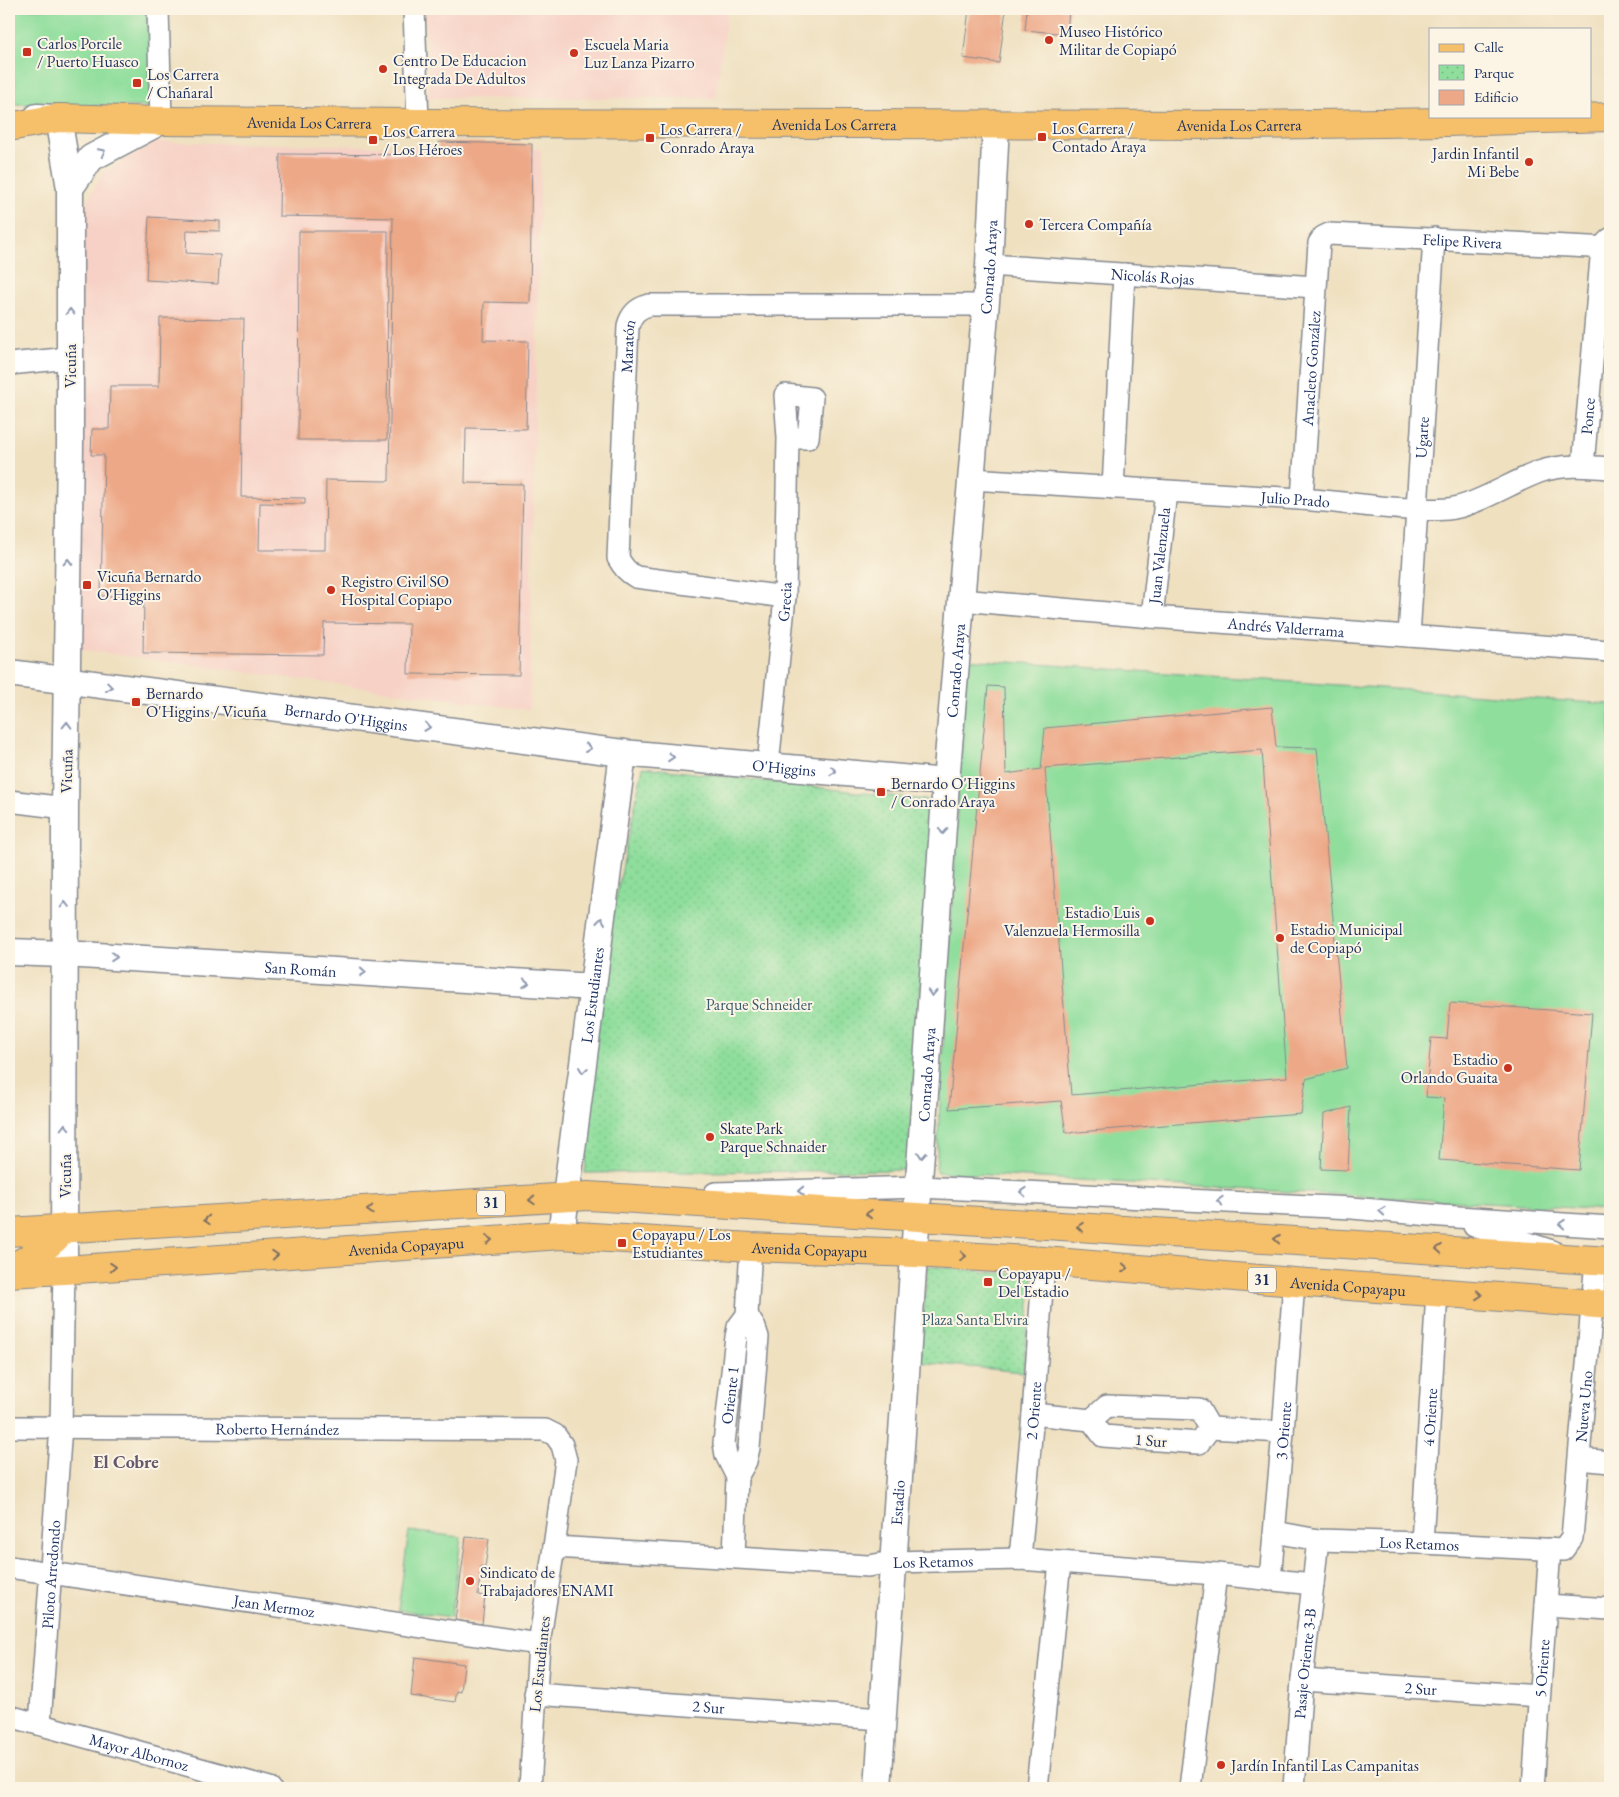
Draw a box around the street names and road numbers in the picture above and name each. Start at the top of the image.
street label: Avenida Los Carrera [246,112,372,134]
street label: Avenida Los Carrera [771,114,897,135]
street label: Avenida Los Carrera [1176,114,1302,136]
street label: Conrado Araya [975,219,1002,315]
street label: Felipe Rivera [1422,229,1503,254]
street label: Nicolás Rojas [1110,263,1195,290]
street label: Anacleto González [1297,310,1325,428]
street label: Maratón [616,316,641,373]
street label: Vicuña [60,343,81,388]
street label: Ponce [1576,397,1600,436]
street label: Ugarte [1410,416,1434,459]
street label: Julio Prado [1258,486,1331,512]
street label: Juan Valenzuela [1143,505,1175,607]
street label: Grecia [773,581,796,623]
street label: Andrés Valderrama [1226,613,1346,642]
street label: Conrado Araya [941,622,970,719]
street label: Bernardo O'Higgins [283,699,409,736]
street label: Vicuña [56,748,77,793]
street label: O'Higgins [751,755,817,781]
street label: Los Estudiantes [576,946,609,1044]
street label: San Román [264,956,338,982]
street label: Conrado Araya [913,1026,940,1123]
street label: Vicuña [55,1153,76,1198]
road number: 31 [477,1190,505,1216]
street label: Avenida Copayapu [346,1232,465,1261]
street label: Avenida Copayapu [750,1237,868,1262]
road number: 31 [1248,1268,1276,1292]
street label: Avenida Copayapu [1288,1272,1407,1301]
street label: Oriente 1 [716,1365,744,1425]
street label: Nueva Uno [1570,1370,1597,1443]
street label: 2 Oriente [1021,1381,1046,1441]
street label: 4 Oriente [1418,1387,1442,1447]
street label: 3 Oriente [1271,1401,1296,1461]
street label: Roberto Hernández [215,1418,339,1440]
street label: 1 Sur [1134,1429,1168,1452]
street label: Estadio [886,1479,910,1526]
street label: Piloto Arredondo [37,1519,65,1630]
street label: Los Retamos [1379,1532,1460,1556]
street label: Los Retamos [893,1550,973,1573]
street label: Jean Mermoz [230,1589,316,1622]
street label: Pasaje Oriente 3-B [1289,1607,1321,1720]
street label: Los Estudiantes [524,1615,555,1713]
street label: 5 Oriente [1529,1638,1555,1698]
street label: 2 Sur [1404,1677,1438,1700]
street label: 2 Sur [692,1695,726,1719]
street label: Mayor Albornoz [87,1729,191,1776]

